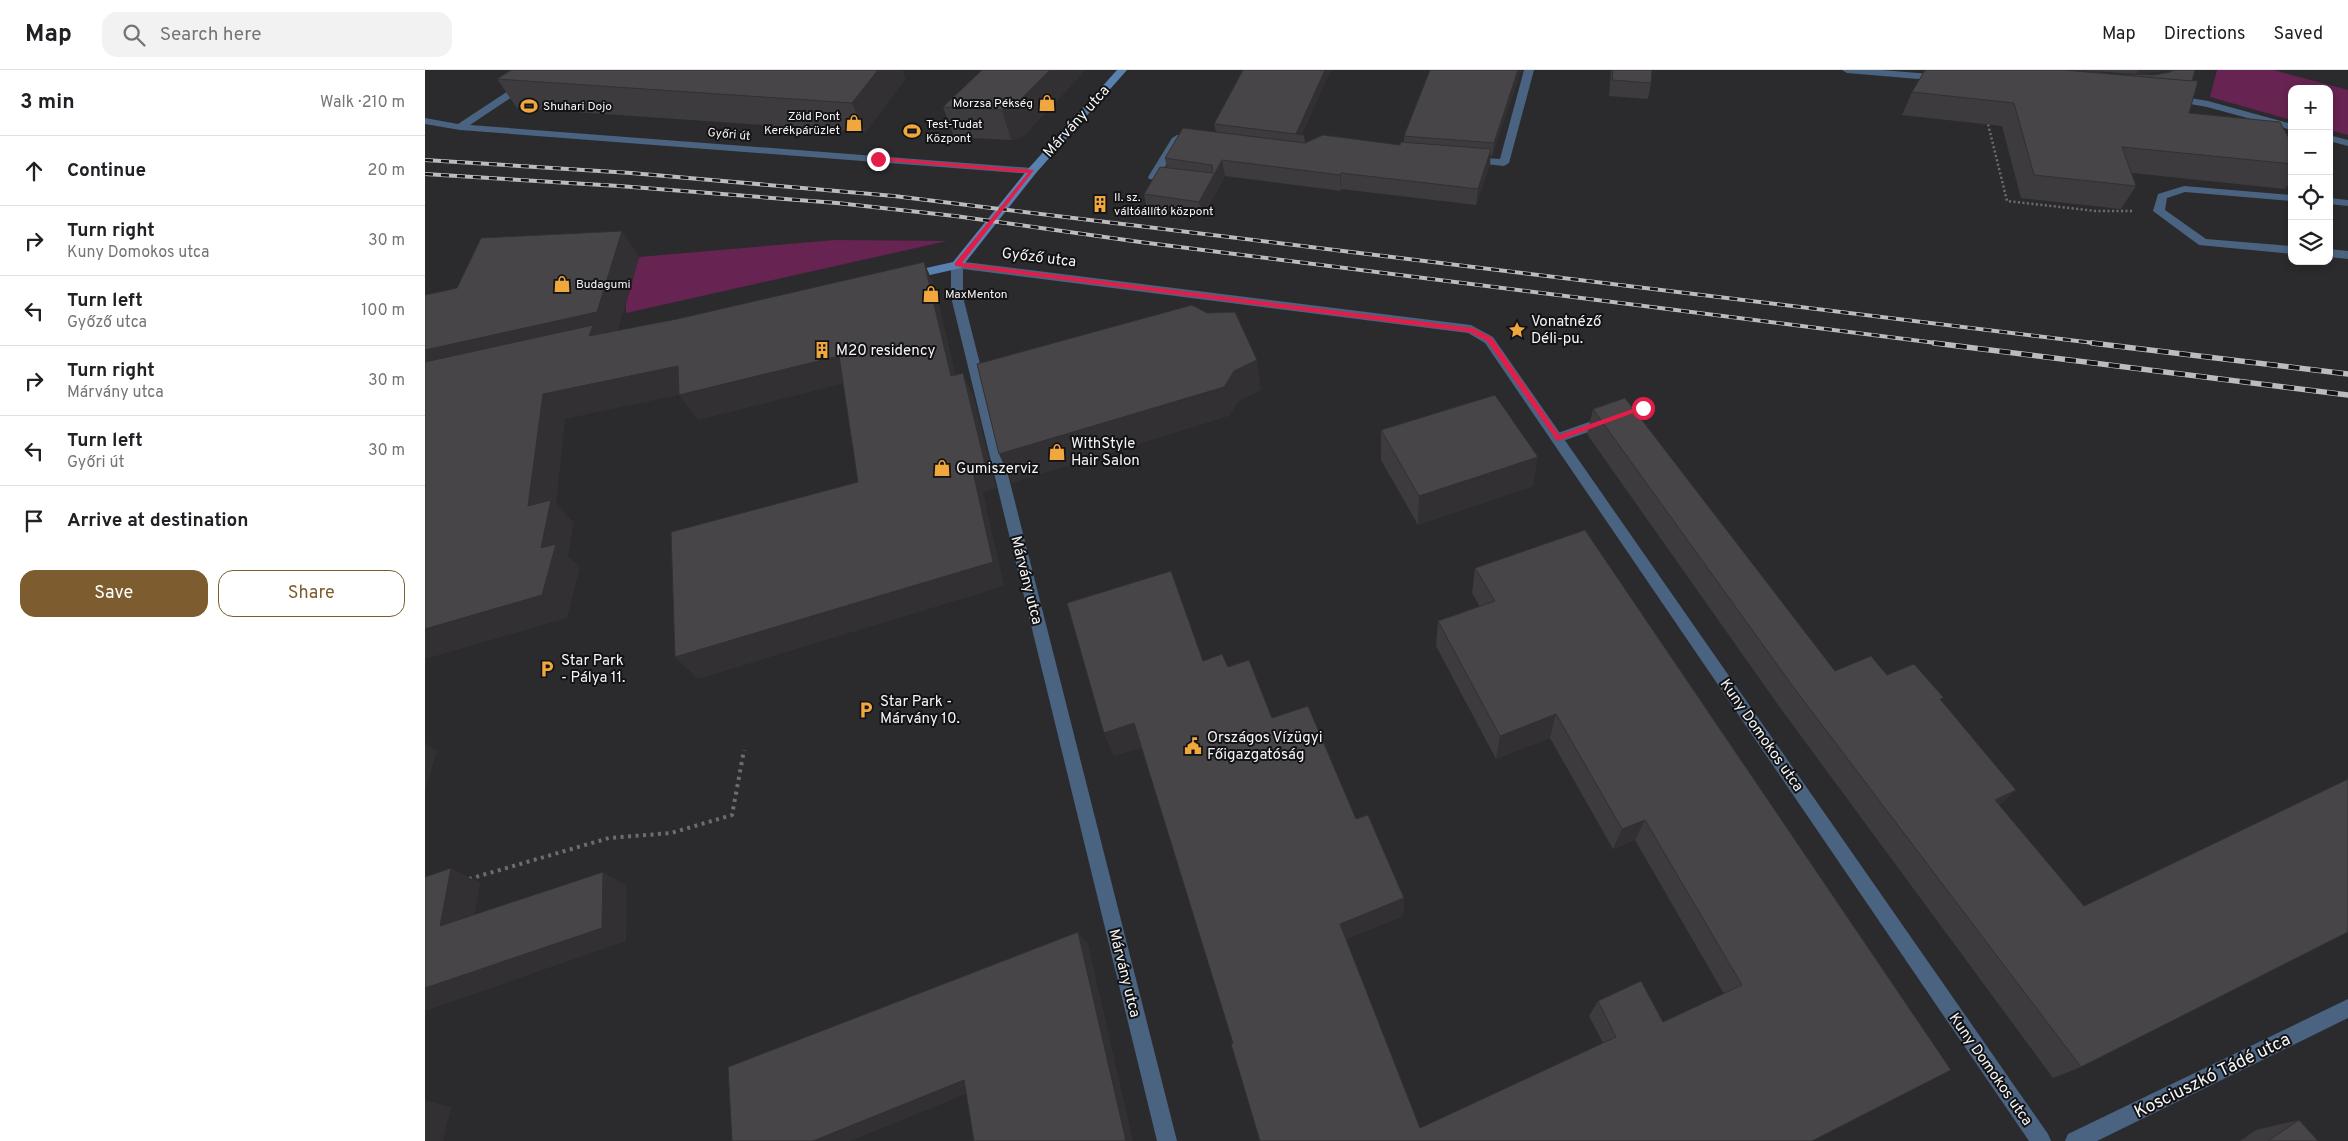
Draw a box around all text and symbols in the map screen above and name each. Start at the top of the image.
search box [102,12,452,57]
text: Map [25,20,72,50]
icon: search [120,21,148,49]
text: Search here [160,23,261,47]
text: Map [2102,23,2136,46]
text: Directions [2164,23,2246,46]
text: Saved [2274,23,2323,46]
street label: Márvány utca [1040,82,1114,162]
map controls [2288,85,2333,265]
button: + [2288,85,2333,130]
text: 3 min [20,89,75,116]
text: Walk · 210 m [320,93,405,113]
shop icon: Morzsa Pékség [1037,93,1057,113]
sports icon: Shuhari Dojo [519,96,539,116]
place label: Morzsa Pékség [953,96,1033,112]
place label: Shuhari Dojo [543,99,612,115]
place label: Zöld Pont Kerékpárüzlet [764,109,840,139]
shop icon: Zöld Pont Kerékpárüzlet [844,113,864,133]
place label: Test-Tudat Központ [926,117,983,147]
sports icon: Test-Tudat Központ [902,121,922,141]
street label: Győri út [707,125,751,145]
button: − [2288,130,2333,175]
route end [867,148,890,171]
icon: ahead [20,157,48,185]
text: Continue [67,159,146,183]
text: 20 m [368,161,405,181]
button: locate [2288,175,2333,220]
place label: II. sz. váltóállító központ [1114,190,1214,220]
building icon: II. sz. váltóállító központ [1090,194,1110,214]
text: Turn right [67,219,155,243]
button: layers [2288,220,2333,265]
icon: right [20,227,48,255]
text: 30 m [368,231,405,251]
text: Kuny Domokos utca [67,243,209,263]
street label: Győző utca [1000,244,1077,272]
shop icon: Budagumi [552,274,572,294]
place label: Budagumi [576,277,631,293]
shop icon: MaxMenton [921,284,941,304]
place label: MaxMenton [945,287,1008,303]
text: Turn left [67,289,143,313]
icon: left [20,297,48,325]
text: 100 m [361,301,405,321]
text: Győző utca [67,313,147,333]
place label: Vonatnéző Déli-pu. [1531,313,1602,349]
place icon: Vonatnéző Déli-pu. [1507,320,1527,340]
building icon: M20 residency [812,340,832,360]
place label: M20 residency [836,342,936,361]
text: Turn right [67,359,155,383]
icon: right [20,367,48,395]
text: 30 m [368,371,405,391]
text: Márvány utca [67,383,164,403]
route start [1632,397,1655,420]
text: Turn left [67,429,143,453]
place label: WithStyle Hair Salon [1071,435,1140,471]
icon: left [20,437,48,465]
text: 30 m [368,441,405,461]
shop icon: WithStyle Hair Salon [1047,442,1067,462]
text: Győri út [67,453,125,473]
shop icon: Gumiszerviz [932,458,952,478]
place label: Gumiszerviz [956,460,1039,479]
icon: arrive [20,507,48,535]
text: Arrive at destination [67,509,248,533]
street label: Márvány utca [1005,534,1046,627]
button: Save [20,570,208,617]
button: Share [218,570,405,617]
place label: Star Park - Pálya 11. [561,652,625,688]
parking icon: Star Park - Pálya 11. [537,659,557,679]
street label: Kuny Domokos utca [1715,676,1807,796]
place label: Star Park - Márvány 10. [880,693,960,729]
parking icon: Star Park - Márvány 10. [856,700,876,720]
place label: Országos Vízügyi Főigazgatóság [1207,729,1323,765]
public building icon: Országos Vízügyi Főigazgatóság [1183,736,1203,756]
street label: Márvány utca [1103,927,1144,1020]
street label: Kuny Domokos utca [1944,1010,2036,1130]
street label: Kosciuszkó Tádé utca [2131,1029,2295,1124]

